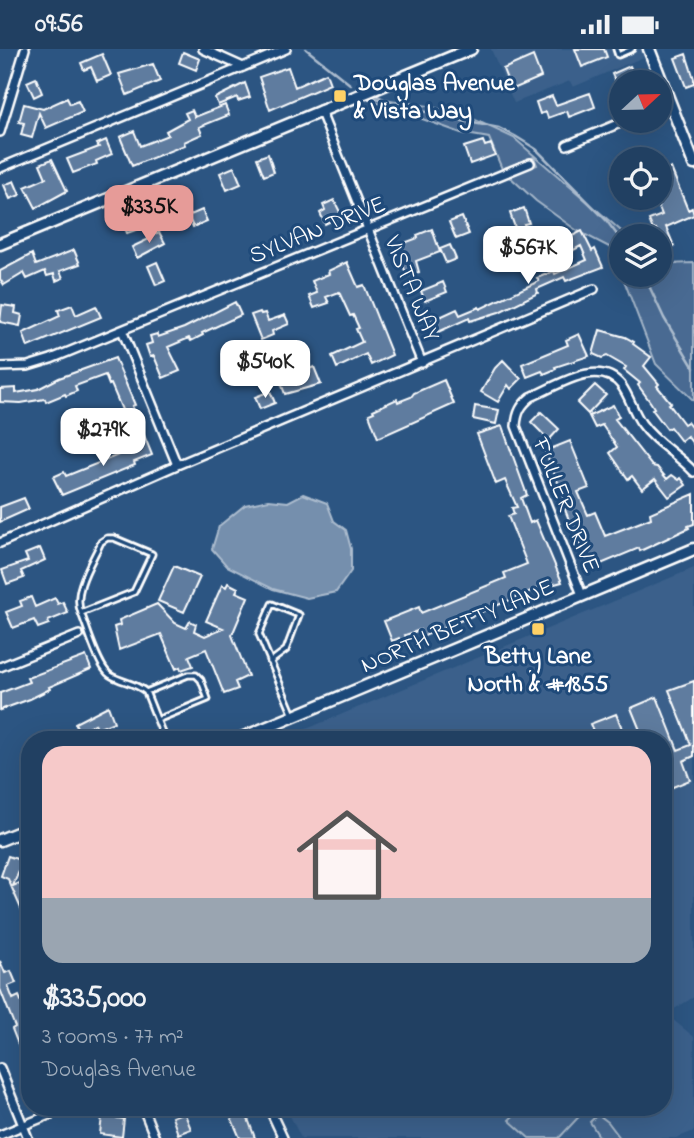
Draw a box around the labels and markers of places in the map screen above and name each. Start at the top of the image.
place label: Douglas Avenue & Vista Way [353,67,516,131]
marker: Douglas Avenue & Vista Way [332,88,348,104]
pin: $335K [100,185,198,245]
pin: $567K [479,226,577,286]
pin: $540K [216,341,314,400]
pin: $279K [54,409,152,468]
marker: Betty Lane North & #1855 [530,621,546,637]
place label: Betty Lane North & #1855 [467,640,609,703]

